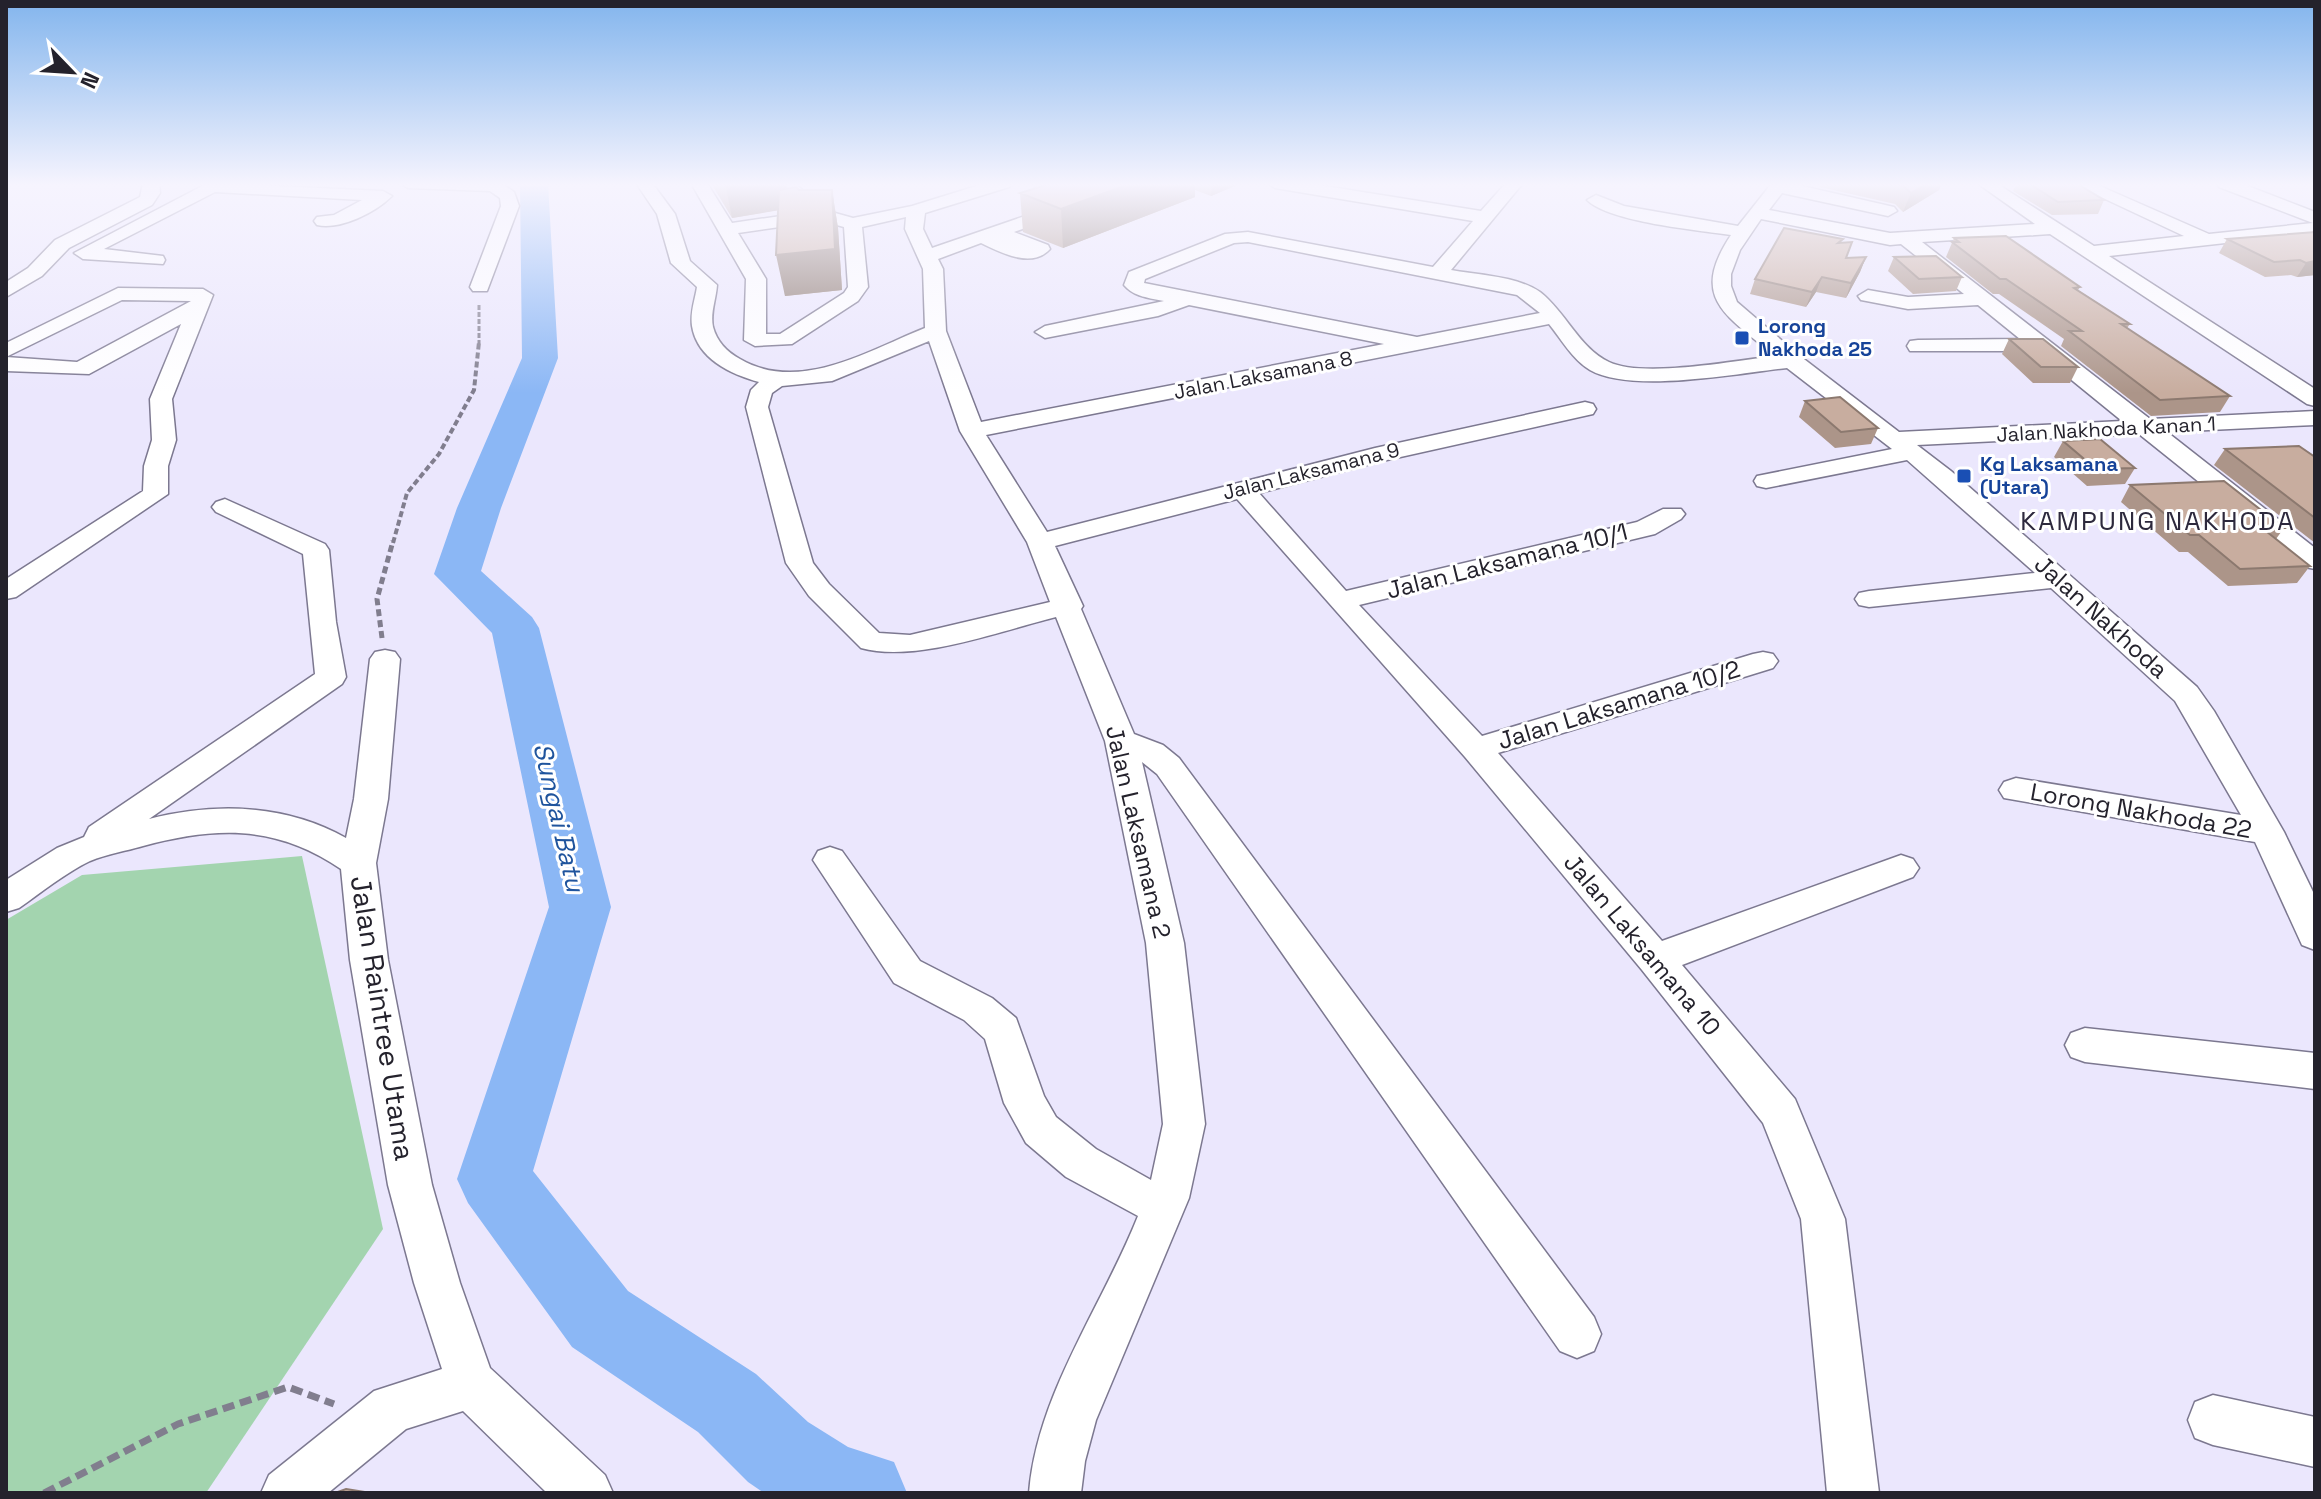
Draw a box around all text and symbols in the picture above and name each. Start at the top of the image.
north arrow [32,32,112,112]
text: N [74,68,106,93]
place label: Lorong Nakhoda 25 [1758,313,1872,362]
marker: Lorong Nakhoda 25 [1733,329,1751,347]
street label: Jalan Laksamana 8 [1171,345,1355,405]
street label: Jalan Nakhoda Kanan 1 [1996,410,2216,448]
street label: Jalan Laksamana 9 [1220,436,1402,506]
place label: Kg Laksamana (Utara) [1980,451,2118,500]
marker: Kg Laksamana (Utara) [1955,467,1973,485]
district label: KAMPUNG NAKHODA [2020,504,2296,538]
street label: Jalan Laksamana 10/1 [1383,516,1631,605]
street label: Jalan Nakhoda [2028,548,2175,685]
street label: Jalan Laksamana 10/2 [1494,653,1744,756]
street label: Jalan Laksamana 2 [1099,722,1178,941]
water label: Sungai Batu [525,739,593,896]
street label: Lorong Nakhoda 22 [2028,776,2254,845]
street label: Jalan Laksamana 10 [1557,847,1728,1042]
street label: Jalan Raintree Utama [343,873,423,1163]

